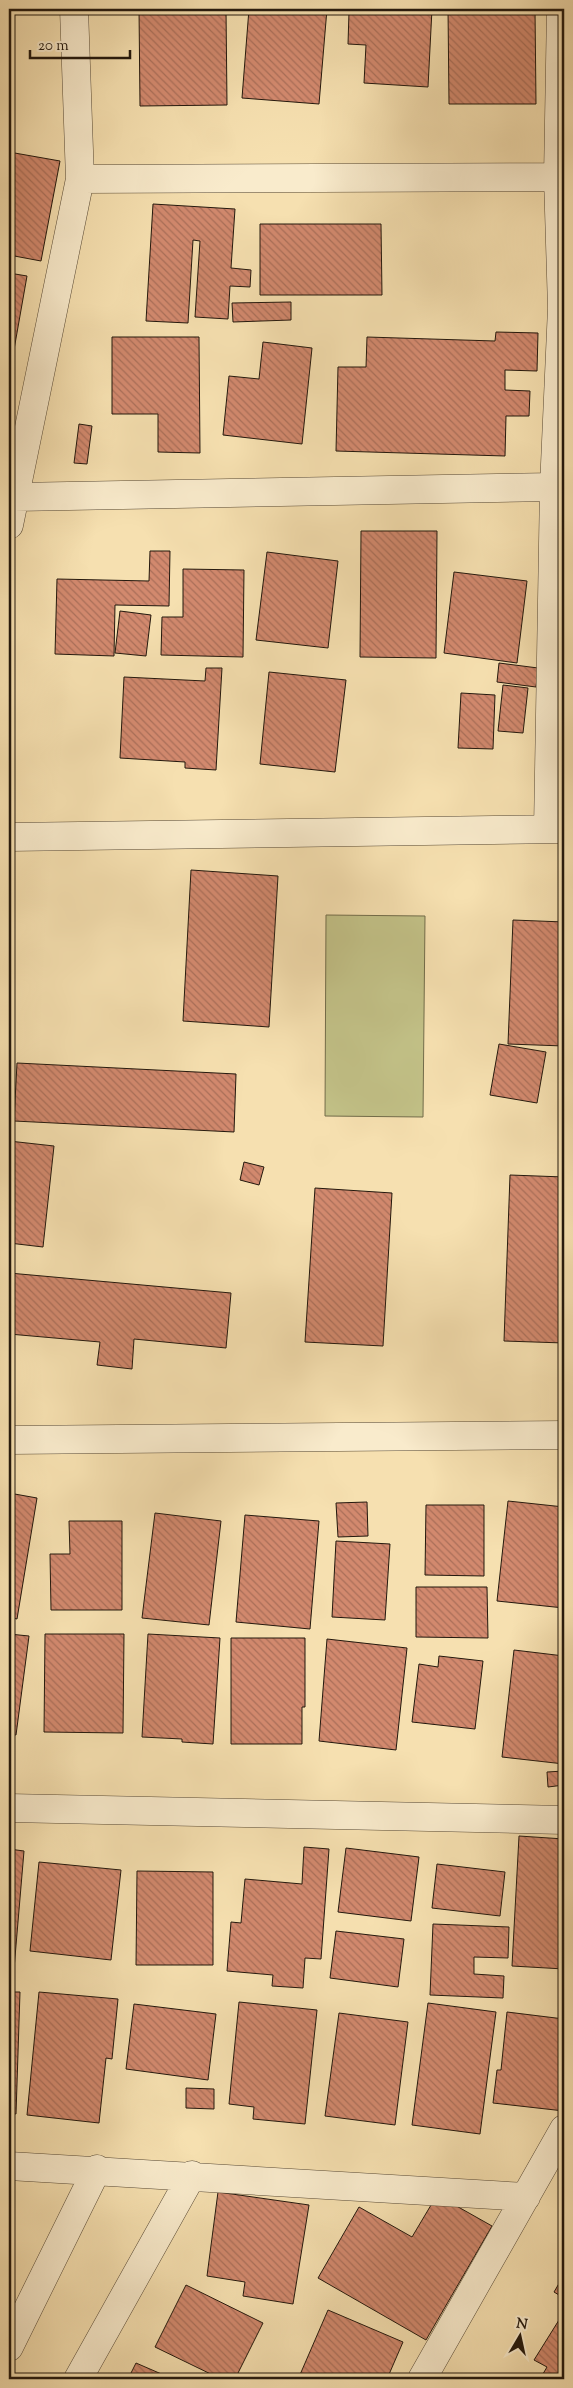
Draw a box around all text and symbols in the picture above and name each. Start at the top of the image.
scale bar [30,28,130,60]
text: 20 m [38,36,69,57]
north arrow [496,2310,546,2360]
text: N [515,2314,529,2336]

